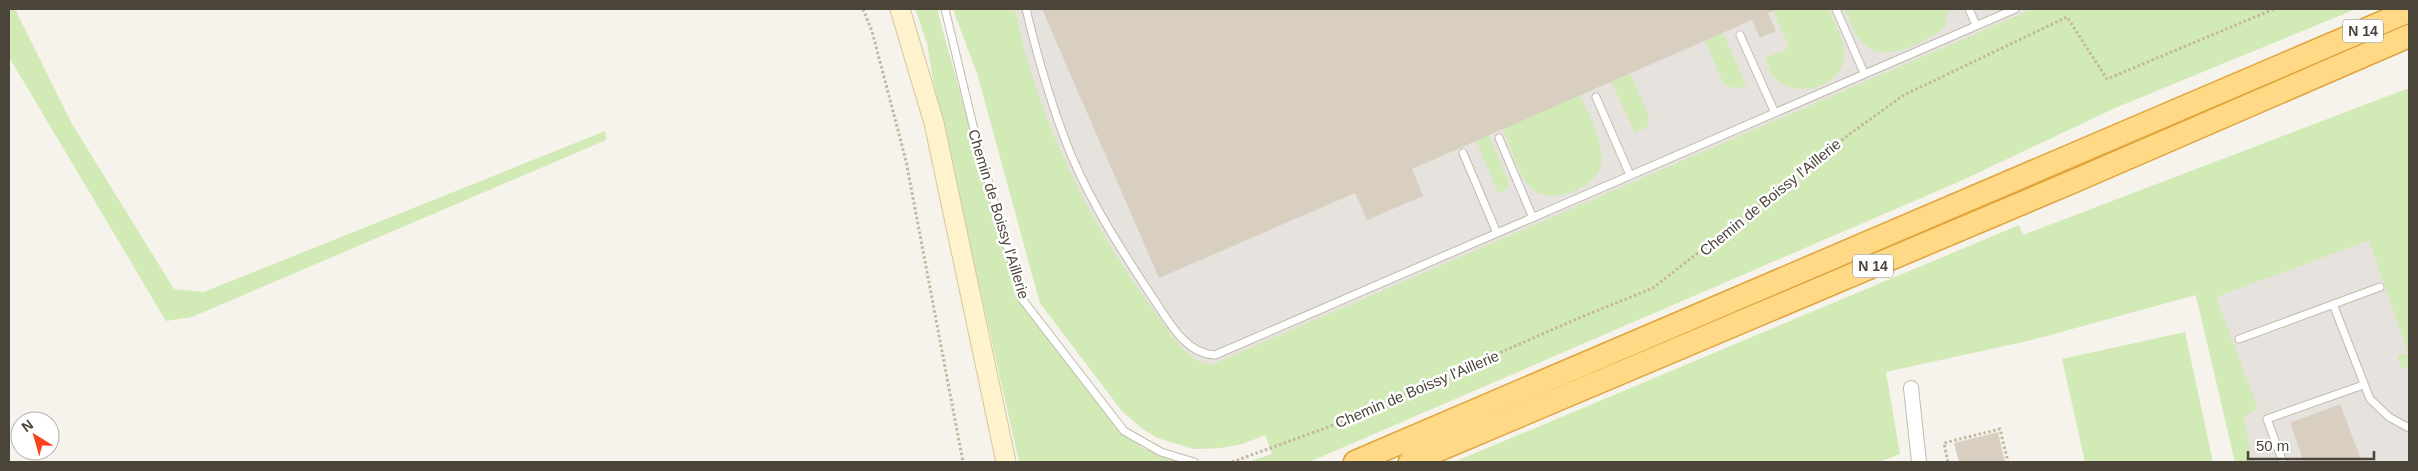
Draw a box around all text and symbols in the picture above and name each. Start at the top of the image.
road number: N 14 [2343,20,2383,42]
street label: Chemin de Boissy l'Aillerie [965,127,1033,301]
street label: Chemin de Boissy l'Aillerie [1696,135,1844,259]
road number: N 14 [1853,255,1893,278]
street label: Chemin de Boissy l'Aillerie [1333,347,1501,431]
north arrow [10,411,60,461]
text: N [18,416,36,435]
scale bar [2248,428,2374,460]
text: 50 m [2256,437,2289,454]

